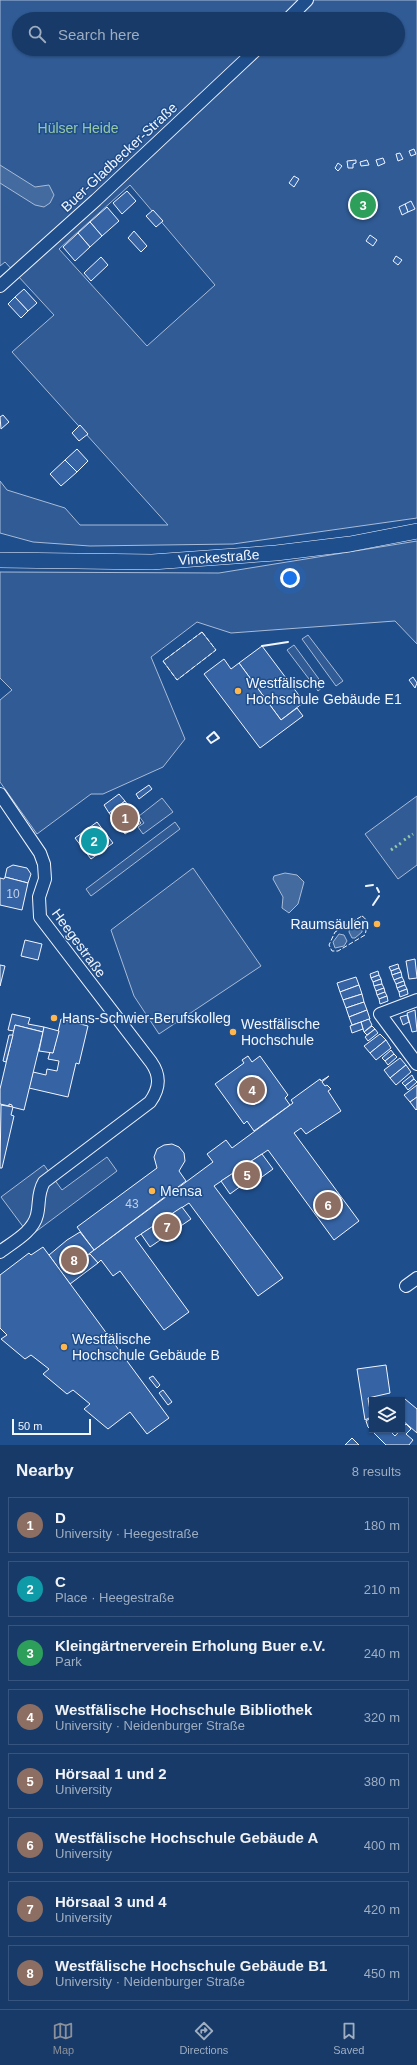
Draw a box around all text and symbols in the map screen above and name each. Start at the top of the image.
search box [12,12,405,56]
icon: search [26,23,48,45]
text: Search here [58,26,140,43]
street label: Buer-Gladbecker-Straße [58,99,180,215]
park label: Hülser Heide [38,120,119,136]
pin: 3 [350,190,376,220]
street label: Vinckestraße [178,546,260,568]
your location [280,568,300,588]
place label: Westfälische Hochschule Gebäude E1 [246,675,402,707]
marker: Westfälische Hochschule Gebäude E1 [233,686,243,696]
pin: 1 [112,803,138,833]
pin: 2 [81,826,107,856]
house number: 10 [6,887,20,901]
street label: Heegestraße [49,906,109,981]
place label: Raumsäulen [290,916,369,932]
marker: Raumsäulen [372,919,382,929]
place label: Hans-Schwier-Berufskolleg [62,1010,231,1026]
marker: Hans-Schwier-Berufskolleg [49,1013,59,1023]
place label: Westfälische Hochschule [241,1016,320,1048]
marker: Westfälische Hochschule [228,1027,238,1037]
pin: 4 [239,1075,265,1105]
pin: 5 [234,1160,260,1190]
place label: Mensa [160,1183,202,1199]
marker: Mensa [147,1186,157,1196]
pin: 6 [315,1190,341,1220]
house number: 43 [125,1197,139,1211]
pin: 7 [154,1212,180,1242]
pin: 8 [61,1245,87,1275]
place label: Westfälische Hochschule Gebäude B [72,1331,220,1363]
marker: Westfälische Hochschule Gebäude B [59,1342,69,1352]
map controls [369,1397,405,1433]
button: layers [369,1397,405,1433]
scale bar [12,1417,91,1436]
text: 50 m [18,1420,42,1432]
text: Nearby [16,1461,74,1480]
text: 8 results [352,1464,401,1479]
text: D [55,1509,66,1526]
text: 1 [26,1518,34,1533]
text: 180 m [364,1518,400,1533]
text: University · Heegestraße [55,1526,199,1541]
text: C [55,1573,66,1590]
text: 2 [26,1582,34,1597]
text: 210 m [364,1582,400,1597]
text: Place · Heegestraße [55,1590,174,1605]
text: Kleingärtnerverein Erholung Buer e.V. [55,1637,325,1654]
text: 3 [26,1646,34,1661]
text: 240 m [364,1646,400,1661]
text: Park [55,1654,82,1669]
text: Westfälische Hochschule Bibliothek [55,1701,312,1718]
text: 4 [26,1710,34,1725]
text: 320 m [364,1710,400,1725]
text: University · Neidenburger Straße [55,1718,245,1733]
text: Hörsaal 1 und 2 [55,1765,167,1782]
text: 5 [26,1774,34,1789]
text: 380 m [364,1774,400,1789]
text: University [55,1782,112,1797]
text: Westfälische Hochschule Gebäude A [55,1829,318,1846]
text: 6 [26,1838,34,1853]
text: 400 m [364,1838,400,1853]
text: University [55,1846,112,1861]
text: Hörsaal 3 und 4 [55,1893,167,1910]
text: 7 [26,1902,34,1917]
text: 420 m [364,1902,400,1917]
text: University [55,1910,112,1925]
text: Westfälische Hochschule Gebäude B1 [55,1957,327,1974]
text: 8 [26,1966,34,1981]
text: 450 m [364,1966,400,1981]
text: University · Neidenburger Straße [55,1974,245,1989]
tab: Map [52,2020,74,2056]
tab: Directions [179,2020,228,2056]
tab: Saved [333,2020,364,2056]

